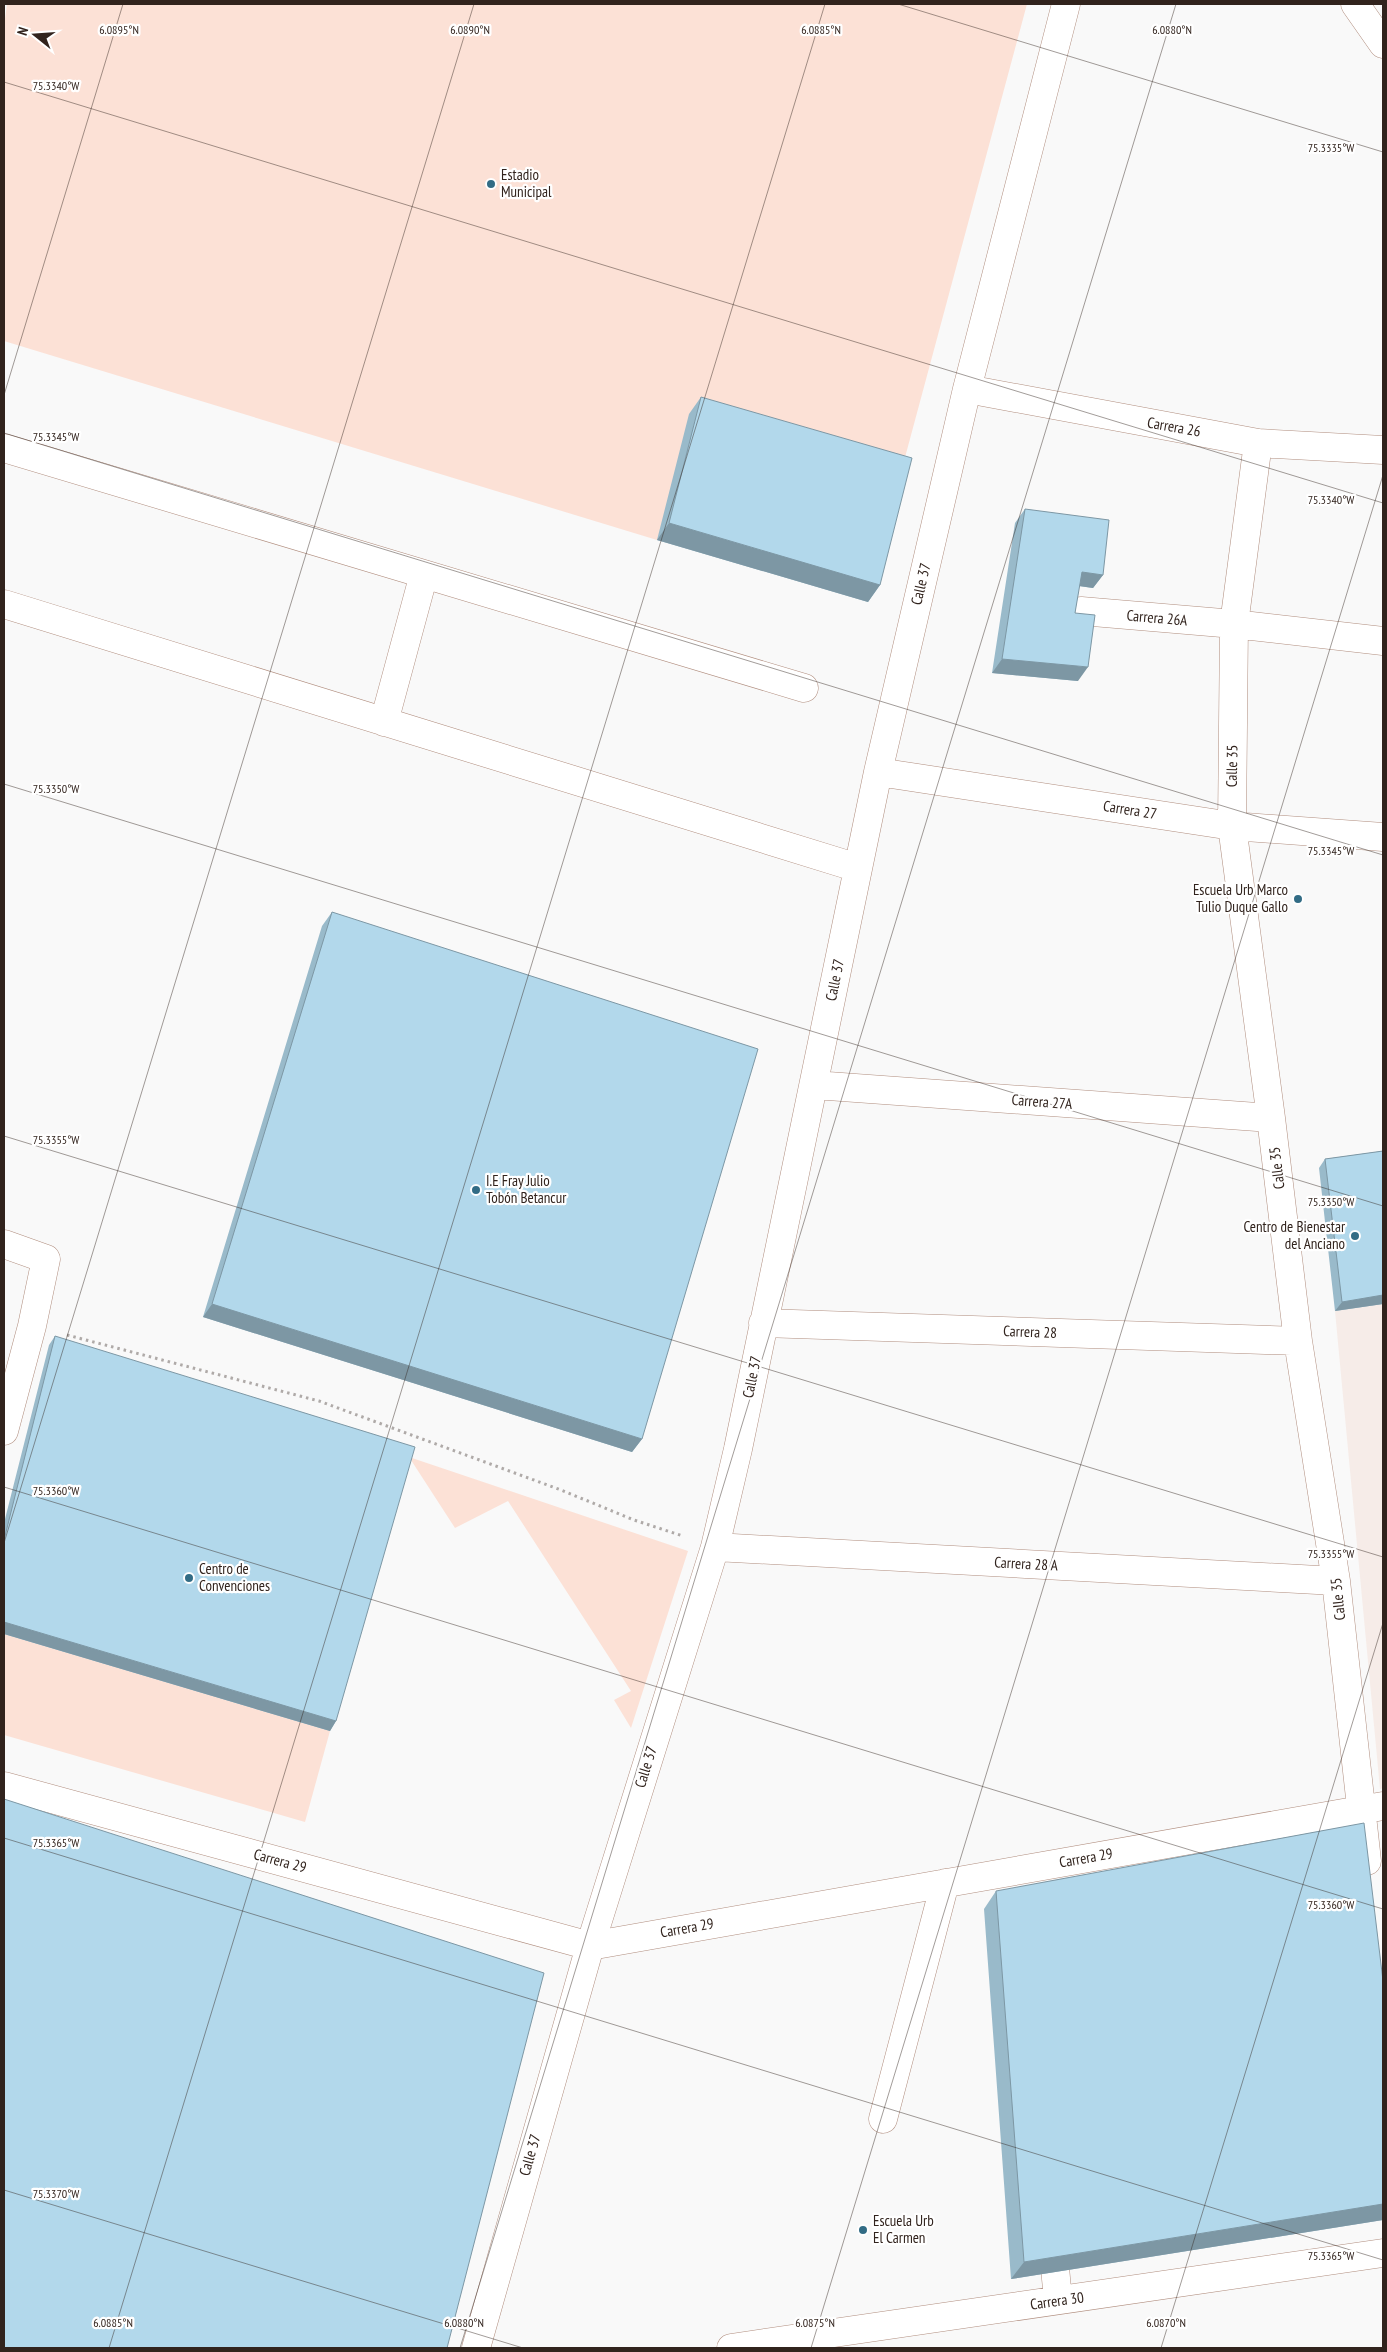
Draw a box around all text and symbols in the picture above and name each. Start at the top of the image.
north arrow [10,10,60,60]
text: 6.0895°N [99,22,139,37]
text: 6.0890°N [450,22,490,37]
text: 6.0885°N [801,22,841,37]
text: 6.0880°N [1152,22,1192,37]
text: N [13,25,32,37]
text: 75.3340°W [33,78,79,93]
text: 75.3335°W [1308,140,1354,155]
place label: Estadio Municipal [501,165,552,201]
marker: Estadio Municipal [485,178,497,190]
street label: Carrera 26 [1146,412,1203,441]
text: 75.3345°W [33,429,79,444]
text: 75.3340°W [1308,492,1354,507]
street label: Calle 37 [906,561,935,607]
street label: Carrera 26A [1126,605,1189,630]
street label: Calle 35 [1222,745,1241,787]
text: 75.3350°W [33,781,79,796]
street label: Carrera 27 [1102,796,1158,823]
text: 75.3345°W [1308,843,1354,858]
place label: Escuela Urb Marco Tulio Duque Gallo [1193,880,1288,916]
marker: Escuela Urb Marco Tulio Duque Gallo [1292,893,1304,905]
street label: Calle 37 [821,957,848,1003]
street label: Carrera 27A [1011,1090,1074,1113]
text: 75.3355°W [33,1132,79,1147]
street label: Calle 35 [1264,1146,1289,1190]
place label: I.E Fray Julio Tobón Betancur [486,1171,567,1207]
marker: I.E Fray Julio Tobón Betancur [470,1184,482,1196]
text: 75.3350°W [1308,1194,1354,1209]
place label: Centro de Bienestar del Anciano [1243,1217,1346,1253]
marker: Centro de Bienestar del Anciano [1349,1230,1361,1242]
street label: Carrera 28 [1003,1321,1057,1342]
street label: Calle 37 [738,1354,765,1400]
text: 75.3360°W [33,1483,79,1498]
text: 75.3355°W [1308,1546,1354,1561]
street label: Carrera 28 A [994,1552,1059,1575]
place label: Centro de Convenciones [199,1559,270,1595]
marker: Centro de Convenciones [183,1572,195,1584]
street label: Calle 35 [1326,1577,1349,1621]
street label: Calle 37 [630,1744,661,1790]
text: 75.3365°W [33,1835,79,1850]
street label: Carrera 29 [1058,1843,1114,1872]
street label: Carrera 29 [252,1844,309,1877]
text: 75.3360°W [1308,1897,1354,1912]
street label: Carrera 29 [659,1913,715,1942]
street label: Calle 37 [515,2132,545,2178]
text: 75.3370°W [33,2186,79,2201]
place label: Escuela Urb El Carmen [873,2211,934,2247]
marker: Escuela Urb El Carmen [857,2224,869,2236]
text: 75.3365°W [1308,2248,1354,2263]
street label: Carrera 30 [1029,2287,1085,2314]
text: 6.0885°N [93,2315,133,2330]
text: 6.0880°N [444,2315,484,2330]
text: 6.0875°N [795,2315,835,2330]
text: 6.0870°N [1146,2315,1186,2330]

